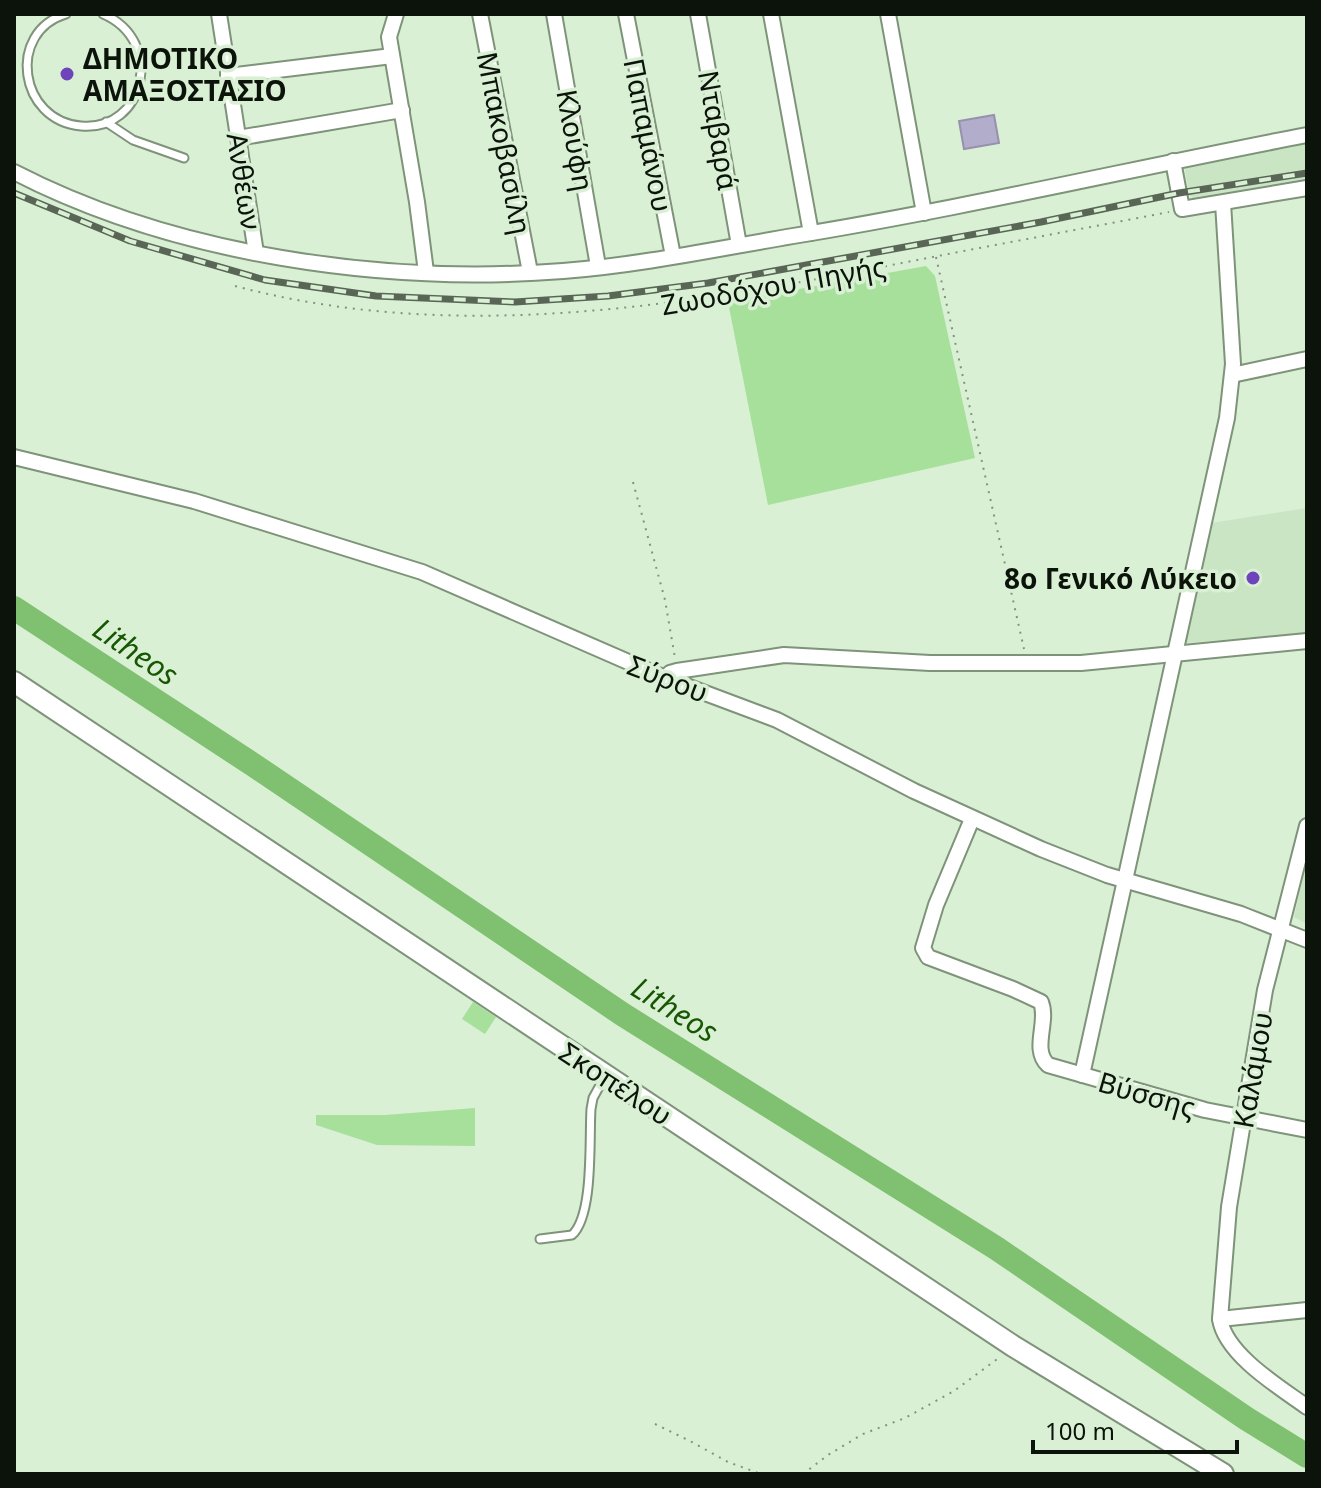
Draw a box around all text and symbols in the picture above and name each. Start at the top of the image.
place label: ΔΗΜΟΤΙΚΟ ΑΜΑΞΟΣΤΑΣΙΟ [83,39,287,109]
street label: Μπακοβασίλη [469,49,541,237]
street label: Παπαμάνου [616,55,682,215]
marker: ΔΗΜΟΤΙΚΟ ΑΜΑΞΟΣΤΑΣΙΟ [58,65,76,83]
street label: Νταβαρά [690,67,748,193]
street label: Κλούφη [548,86,604,194]
street label: Ανθέων [219,130,271,232]
street label: Ζωοδόχου Πηγής [658,247,888,323]
place label: 8ο Γενικό Λύκειο [1004,559,1237,597]
marker: 8ο Γενικό Λύκειο [1244,569,1262,587]
water label: Litheos [85,608,187,694]
street label: Σύρου [622,645,714,711]
water label: Litheos [624,967,726,1051]
street label: Καλάμου [1223,1009,1281,1131]
street label: Σκοπέλου [552,1032,680,1134]
street label: Βύσσης [1094,1062,1200,1126]
scale bar [1033,1404,1237,1454]
text: 100 m [1045,1414,1115,1447]

